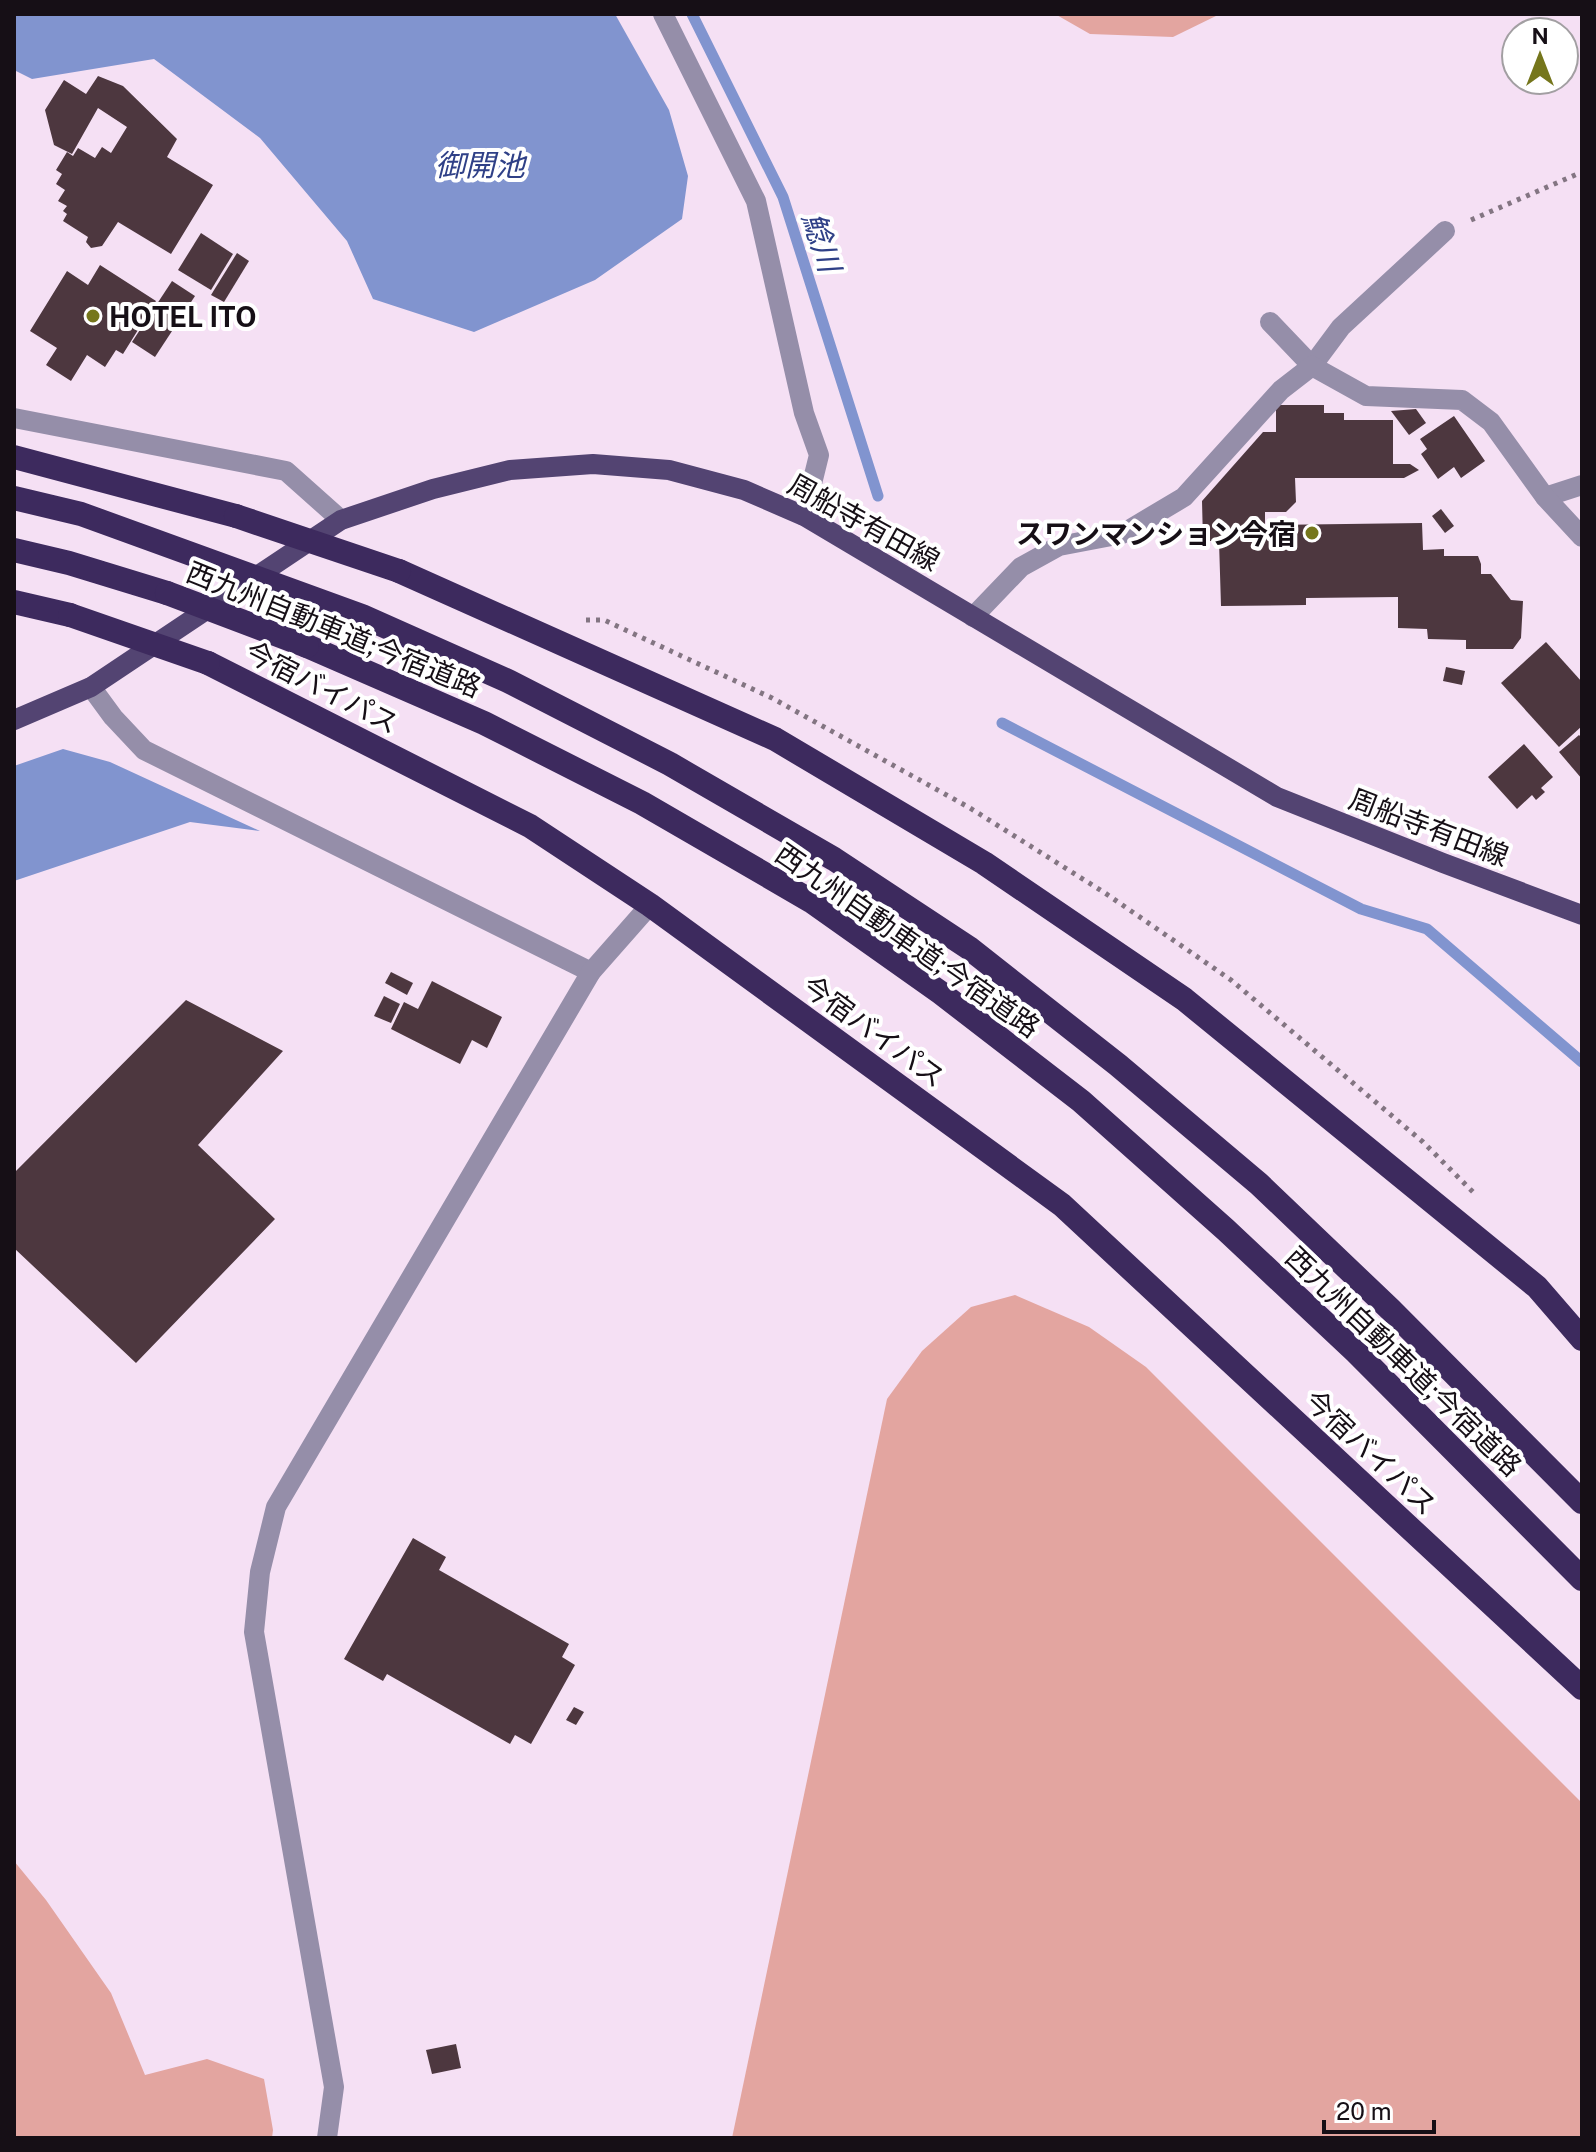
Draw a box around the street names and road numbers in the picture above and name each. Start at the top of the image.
street label: 周船寺有田線 [783,467,945,577]
street label: 西九州自動車道;今宿道路 [182,555,486,703]
street label: 今宿バイパス [240,634,404,740]
street label: 周船寺有田線 [1345,781,1513,873]
street label: 西九州自動車道;今宿道路 [770,836,1046,1044]
street label: 今宿バイパス [797,968,951,1094]
street label: 西九州自動車道;今宿道路 [1279,1240,1529,1482]
street label: 今宿バイパス [1299,1383,1443,1521]

